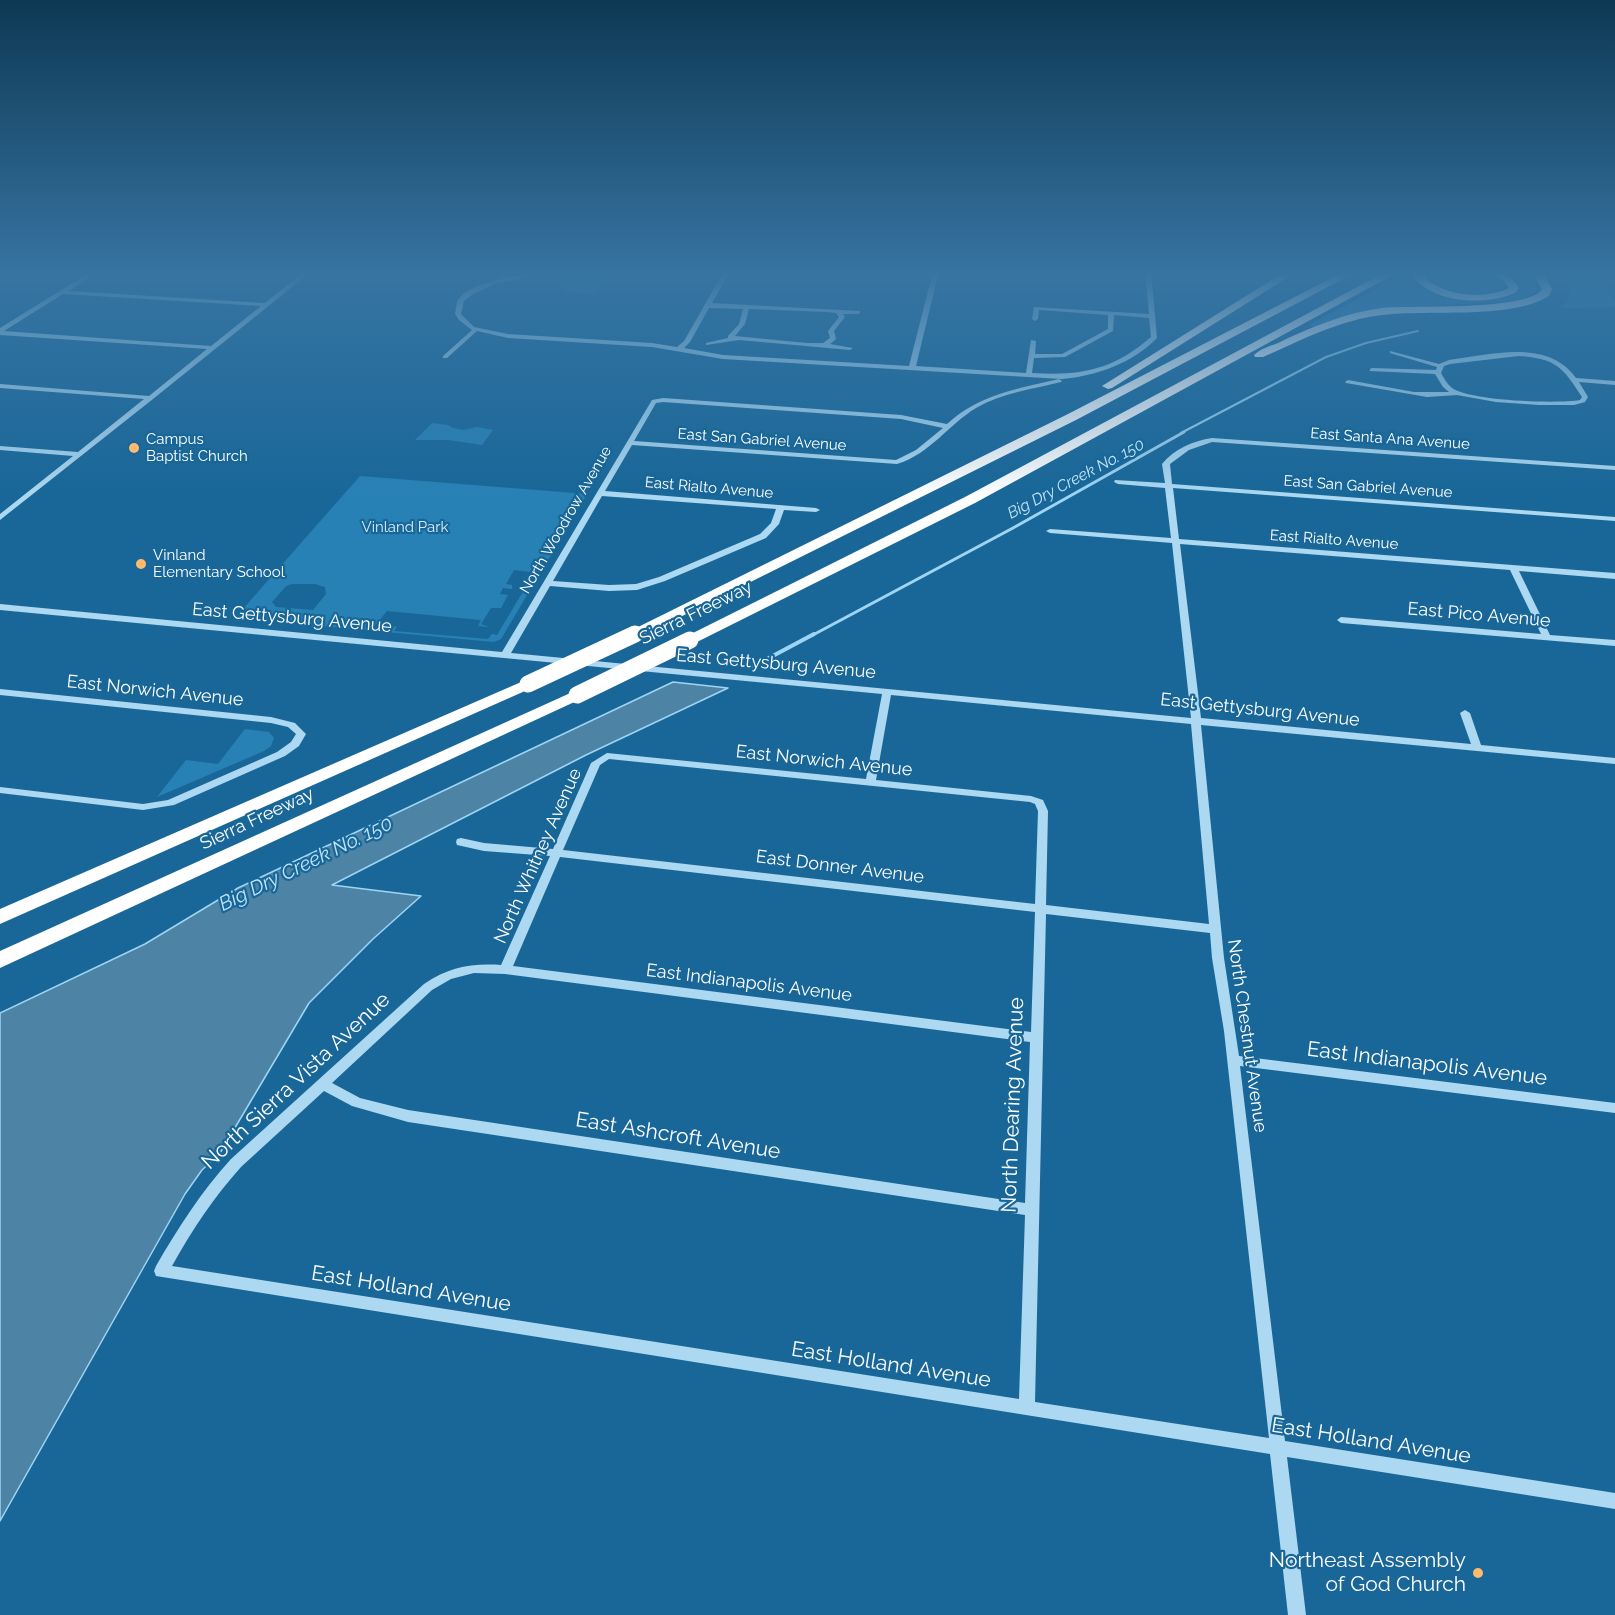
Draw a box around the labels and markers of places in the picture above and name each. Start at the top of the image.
place label: Campus Baptist Church [146,430,248,465]
marker: Campus Baptist Church [127,441,141,455]
place label: Vinland Elementary School [153,546,285,581]
marker: Vinland Elementary School [134,557,148,571]
place label: Northeast Assembly of God Church [1269,1548,1466,1598]
marker: Northeast Assembly of God Church [1471,1566,1485,1580]

